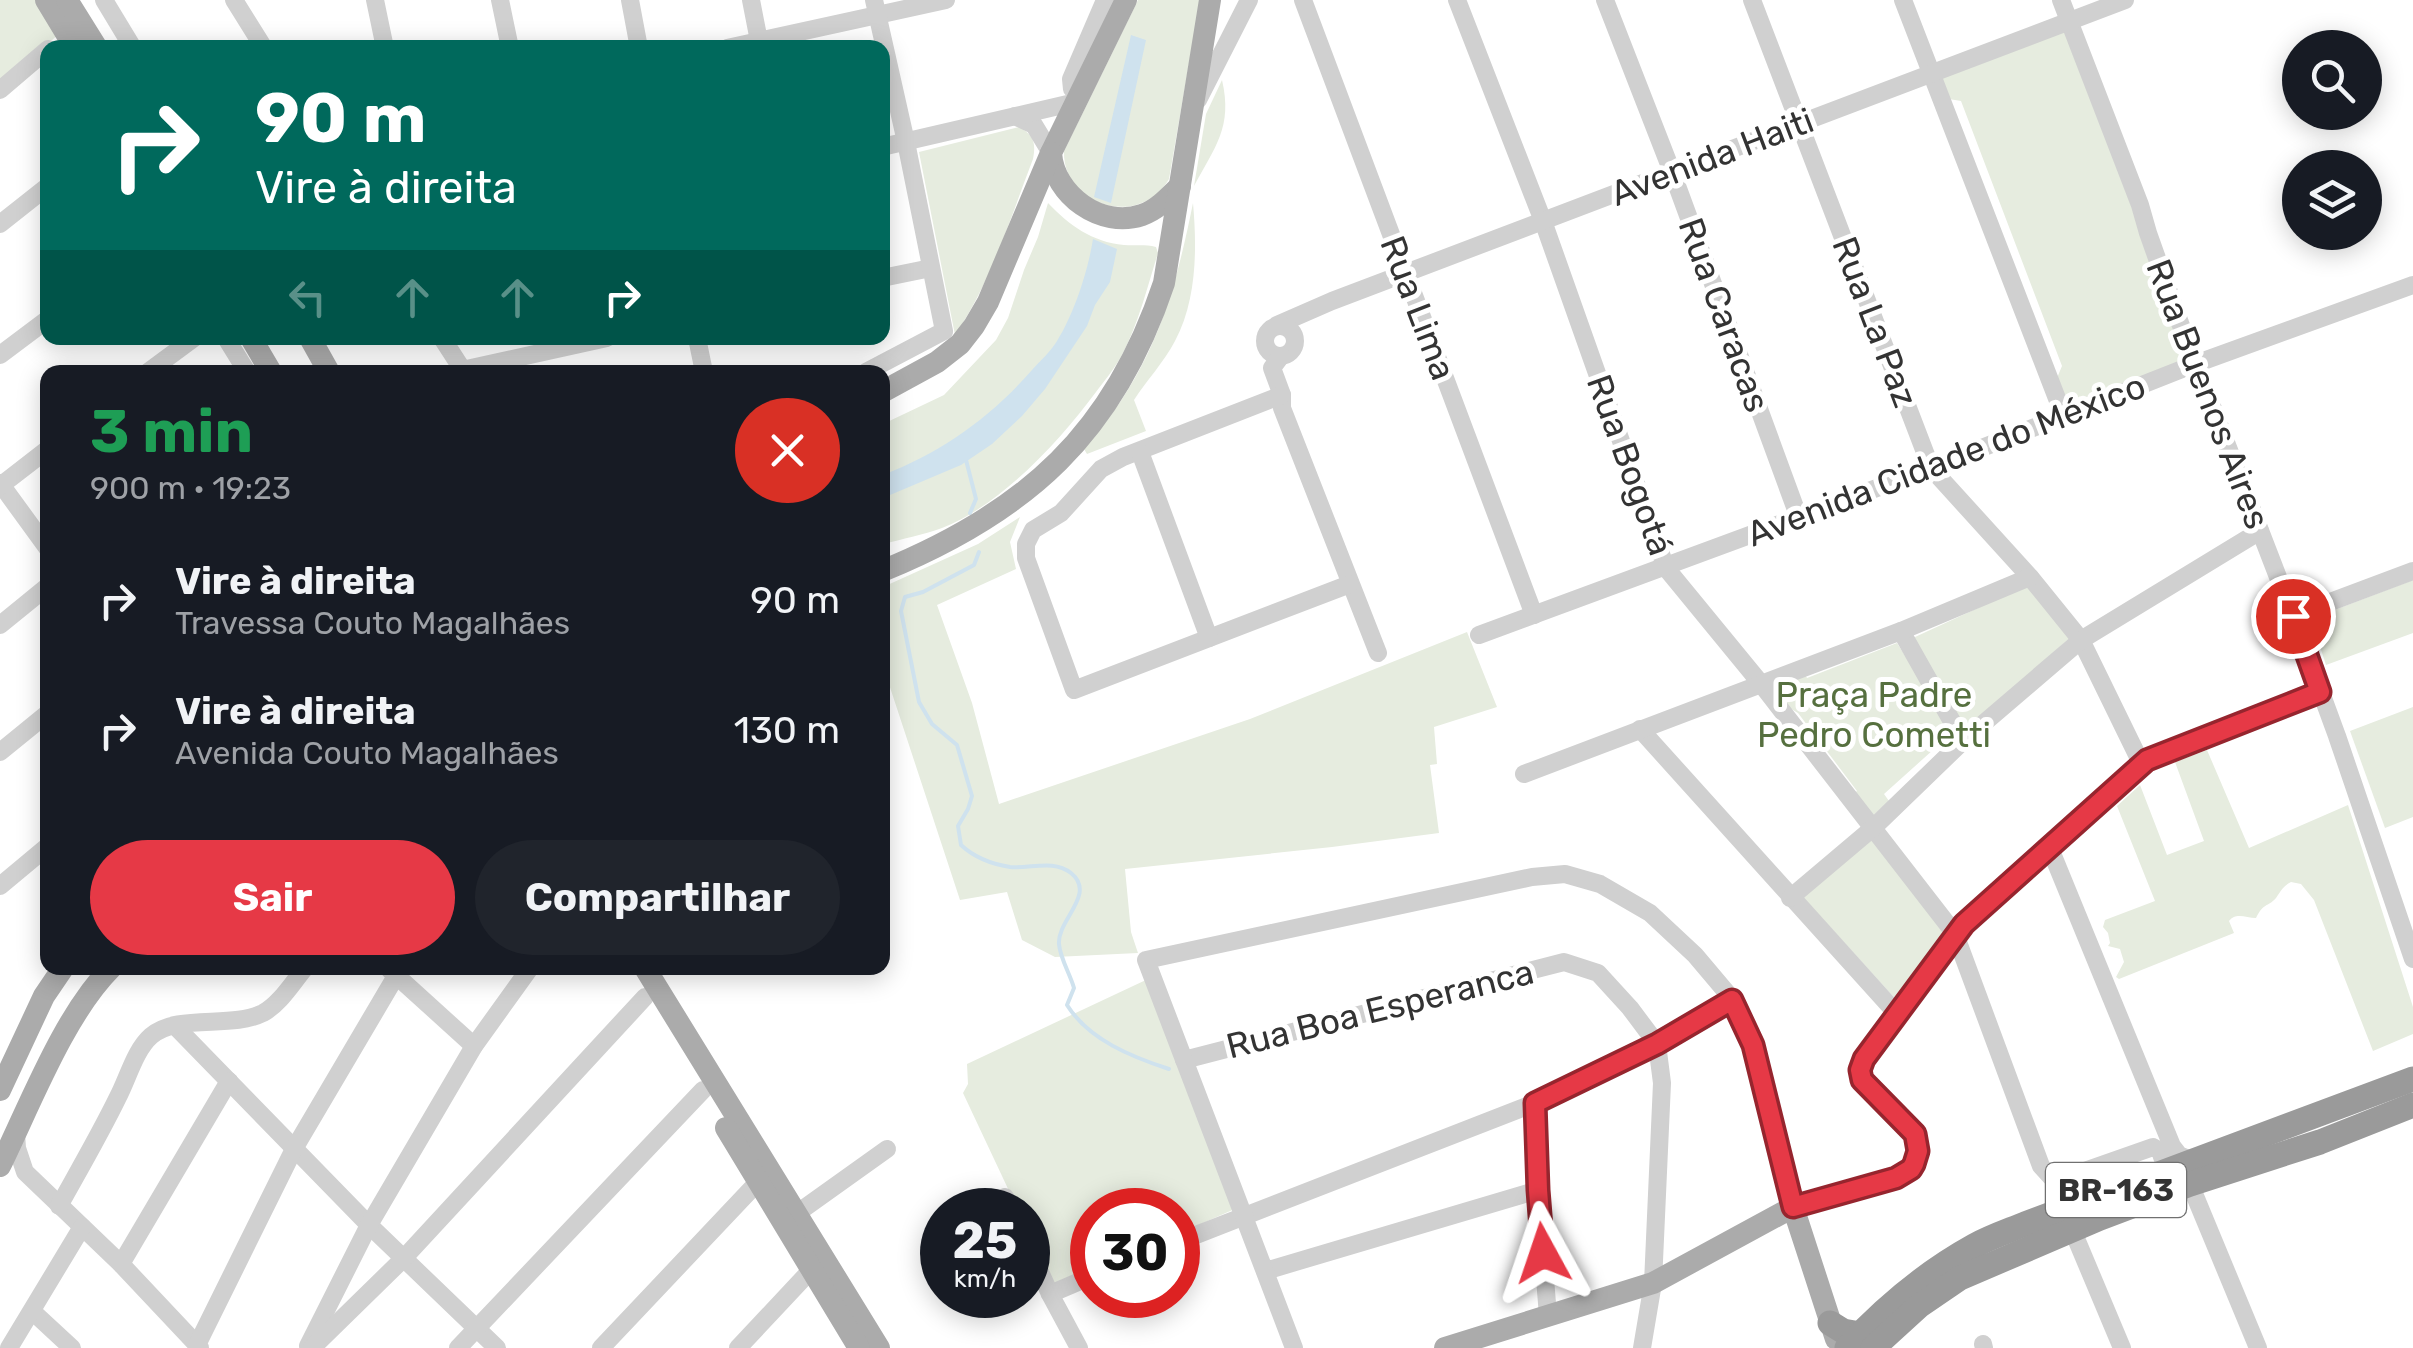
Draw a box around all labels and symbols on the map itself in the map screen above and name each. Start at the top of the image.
street label: Avenida Haiti [1605,99,1819,215]
street label: Rua Caracas [1669,212,1779,418]
street label: Rua Lima [1371,230,1465,386]
street label: Rua La Paz [1823,231,1927,413]
street label: Rua Buenos Aires [2137,253,2279,535]
street label: Avenida Cidade do México [1741,365,2151,555]
street label: Rua Bogotá [1578,369,1682,561]
pin [2251,574,2336,659]
park label: Praça Padre Pedro Cometti [1757,674,1991,756]
street label: Rua Boa Esperanca [1222,951,1538,1067]
road number: BR-163 [2046,1163,2186,1217]
speed limit sign: 30 [1070,1188,1200,1318]
position arrow [1491,1201,1595,1305]

